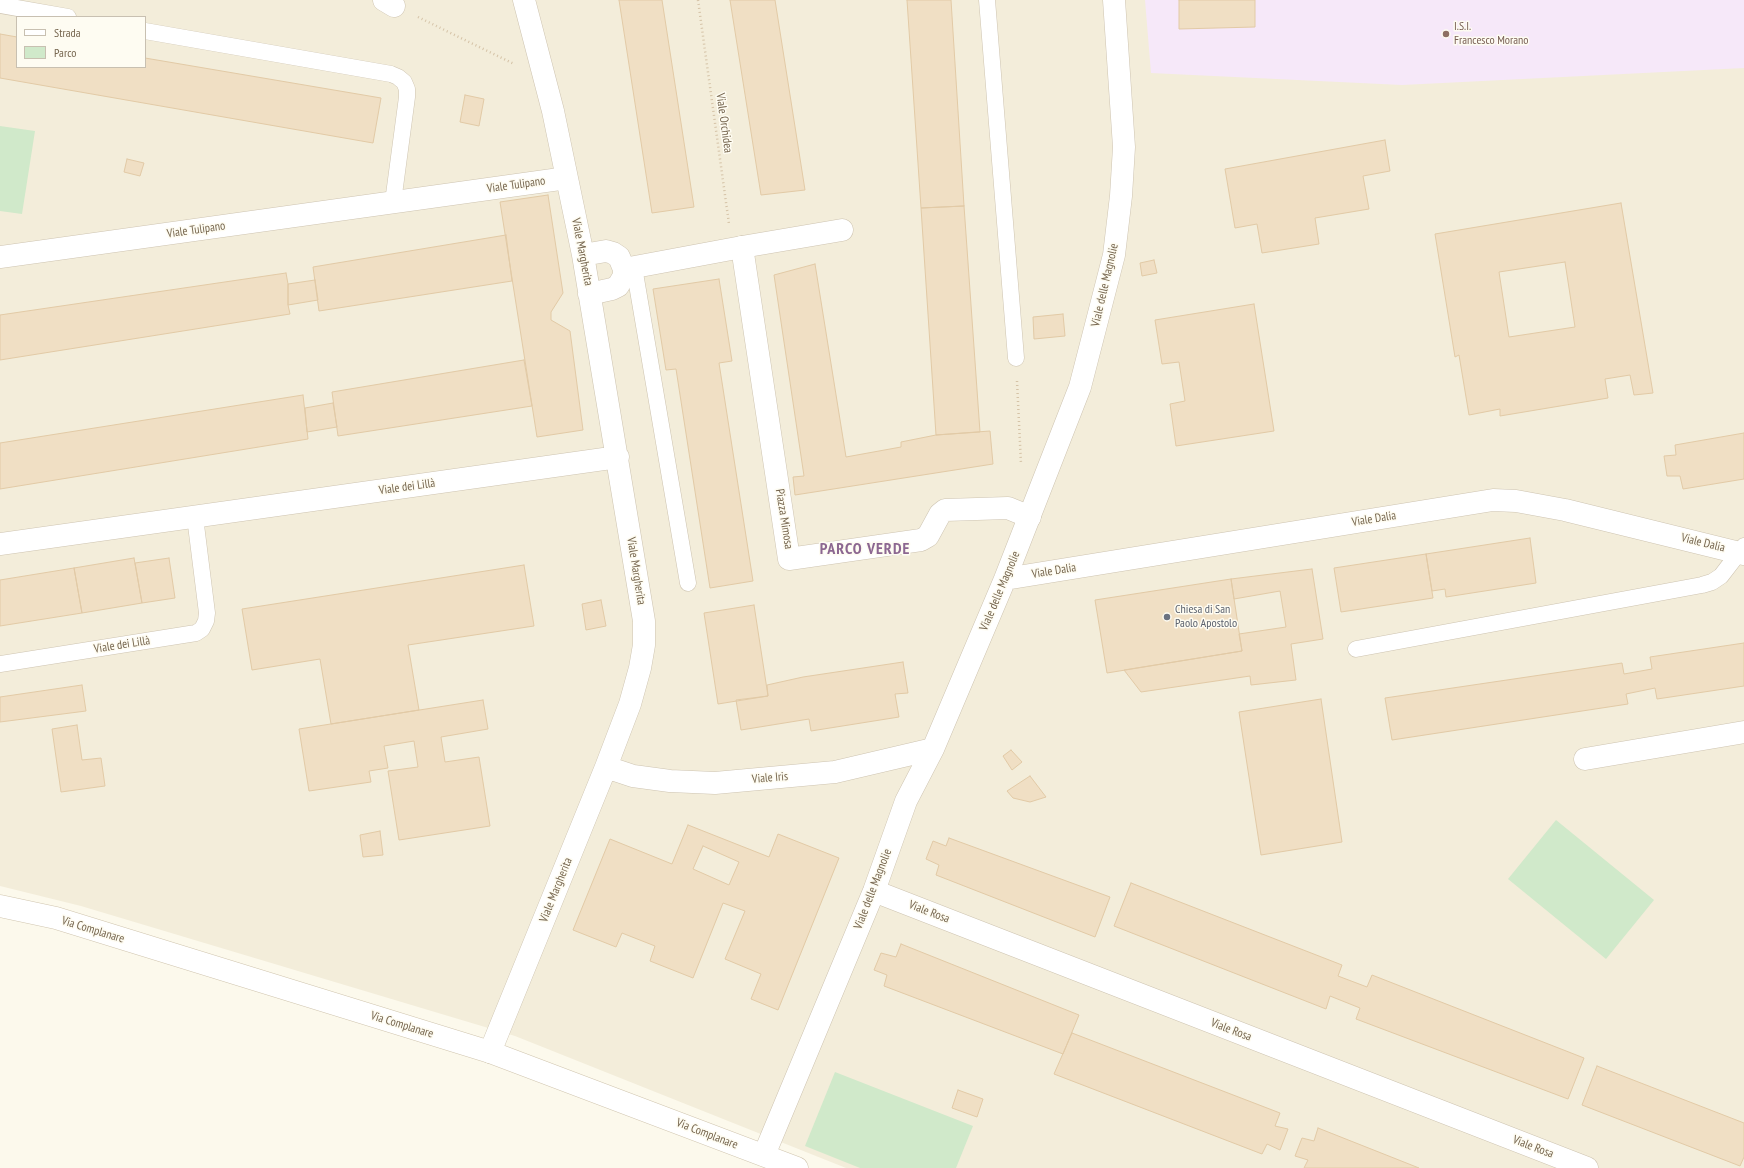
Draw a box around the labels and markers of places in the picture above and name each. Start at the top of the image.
place label: I.S.I. Francesco Morano [1454,20,1529,48]
marker: I.S.I. Francesco Morano [1441,29,1451,39]
place label: Chiesa di San Paolo Apostolo [1175,603,1237,631]
marker: Chiesa di San Paolo Apostolo [1162,612,1172,622]

